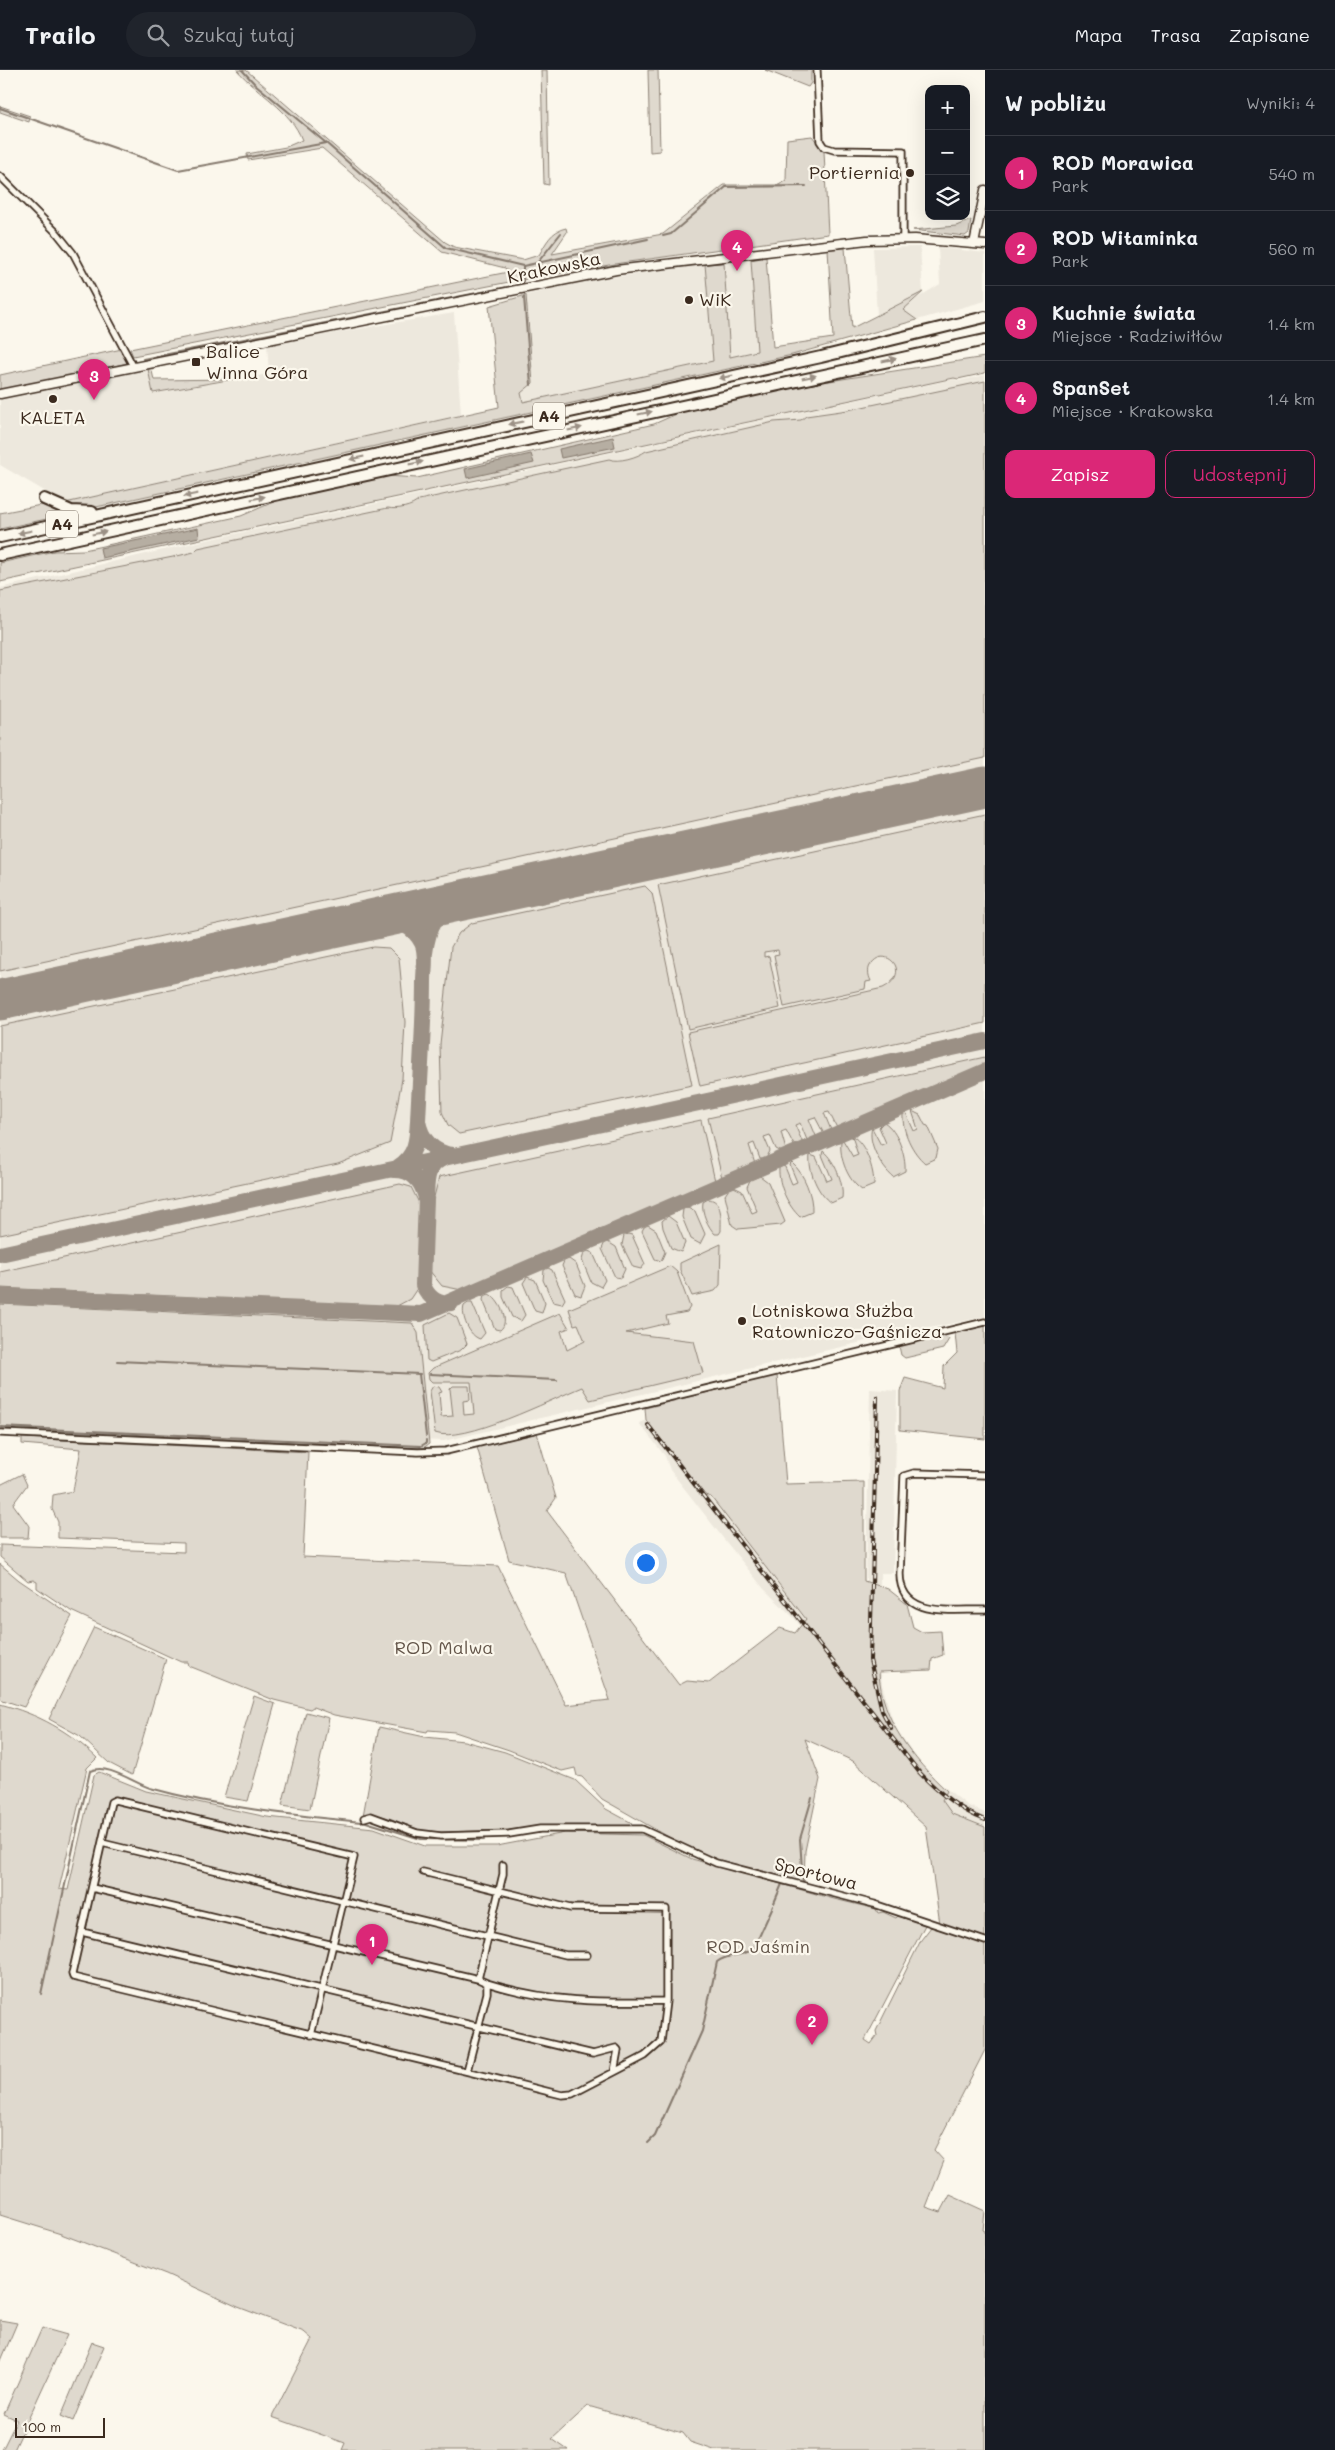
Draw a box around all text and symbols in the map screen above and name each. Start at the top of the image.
search box [126,12,476,57]
text: Trailo [25,19,96,50]
icon: search [144,21,172,49]
text: Szukaj tutaj [184,22,295,47]
text: Mapa [1075,23,1123,47]
text: Trasa [1151,23,1201,47]
text: Zapisane [1229,23,1310,47]
map controls [925,85,970,220]
button: + [925,85,970,130]
text: W pobliżu [1005,89,1106,116]
text: Wyniki: 4 [1246,92,1315,113]
button: − [925,130,970,175]
text: ROD Morawica [1052,150,1194,175]
place label: Portiernia [809,160,900,184]
text: 1 [1017,163,1025,184]
text: 540 m [1269,163,1315,184]
marker: Portiernia [904,167,916,179]
button: layers [925,175,970,220]
text: Park [1052,175,1088,196]
text: ROD Witaminka [1052,225,1198,250]
pin: 4 [721,230,753,271]
text: 2 [1017,238,1025,259]
text: 560 m [1268,238,1315,259]
street label: Krakowska [505,245,603,289]
text: Park [1052,250,1088,271]
place label: WiK [699,287,731,311]
marker: WiK [683,294,695,306]
text: Kuchnie świata [1052,300,1196,325]
text: 3 [1016,313,1026,334]
text: 1.4 km [1267,313,1315,334]
text: Miejsce · Radziwiłłów [1052,325,1223,346]
place label: Balice Winna Góra [206,339,309,384]
marker: Balice Winna Góra [190,356,202,368]
one-way arrow [882,356,897,364]
pin: 3 [78,359,110,400]
one-way arrow [719,373,734,381]
one-way arrow [801,373,816,381]
text: SpanSet [1052,375,1130,400]
text: 4 [1016,388,1026,409]
text: 1.4 km [1267,388,1315,409]
marker: KALETA [47,393,59,405]
text: Miejsce · Krakowska [1052,400,1214,421]
road number: A4 [533,402,565,430]
place label: KALETA [20,405,86,429]
one-way arrow [638,409,653,417]
one-way arrow [508,420,524,428]
one-way arrow [568,424,584,432]
button: Zapisz [1005,450,1155,498]
button: Udostępnij [1165,450,1315,498]
one-way arrow [350,454,365,462]
one-way arrow [409,459,424,467]
one-way arrow [184,491,199,499]
one-way arrow [250,494,265,502]
road number: A4 [46,510,78,538]
one-way arrow [17,528,32,536]
one-way arrow [91,529,106,537]
place label: Lotniskowa Służba Ratowniczo-Gaśnicza [752,1298,942,1343]
marker: Lotniskowa Służba Ratowniczo-Gaśnicza [736,1315,748,1327]
your location [633,1550,659,1576]
park label: ROD Malwa [394,1635,494,1659]
street label: Sportowa [772,1851,860,1895]
pin: 1 [356,1924,388,1965]
park label: ROD Jaśmin [706,1934,810,1958]
pin: 2 [796,2004,828,2045]
scale bar [15,2415,105,2438]
text: 100 m [22,2417,61,2436]

